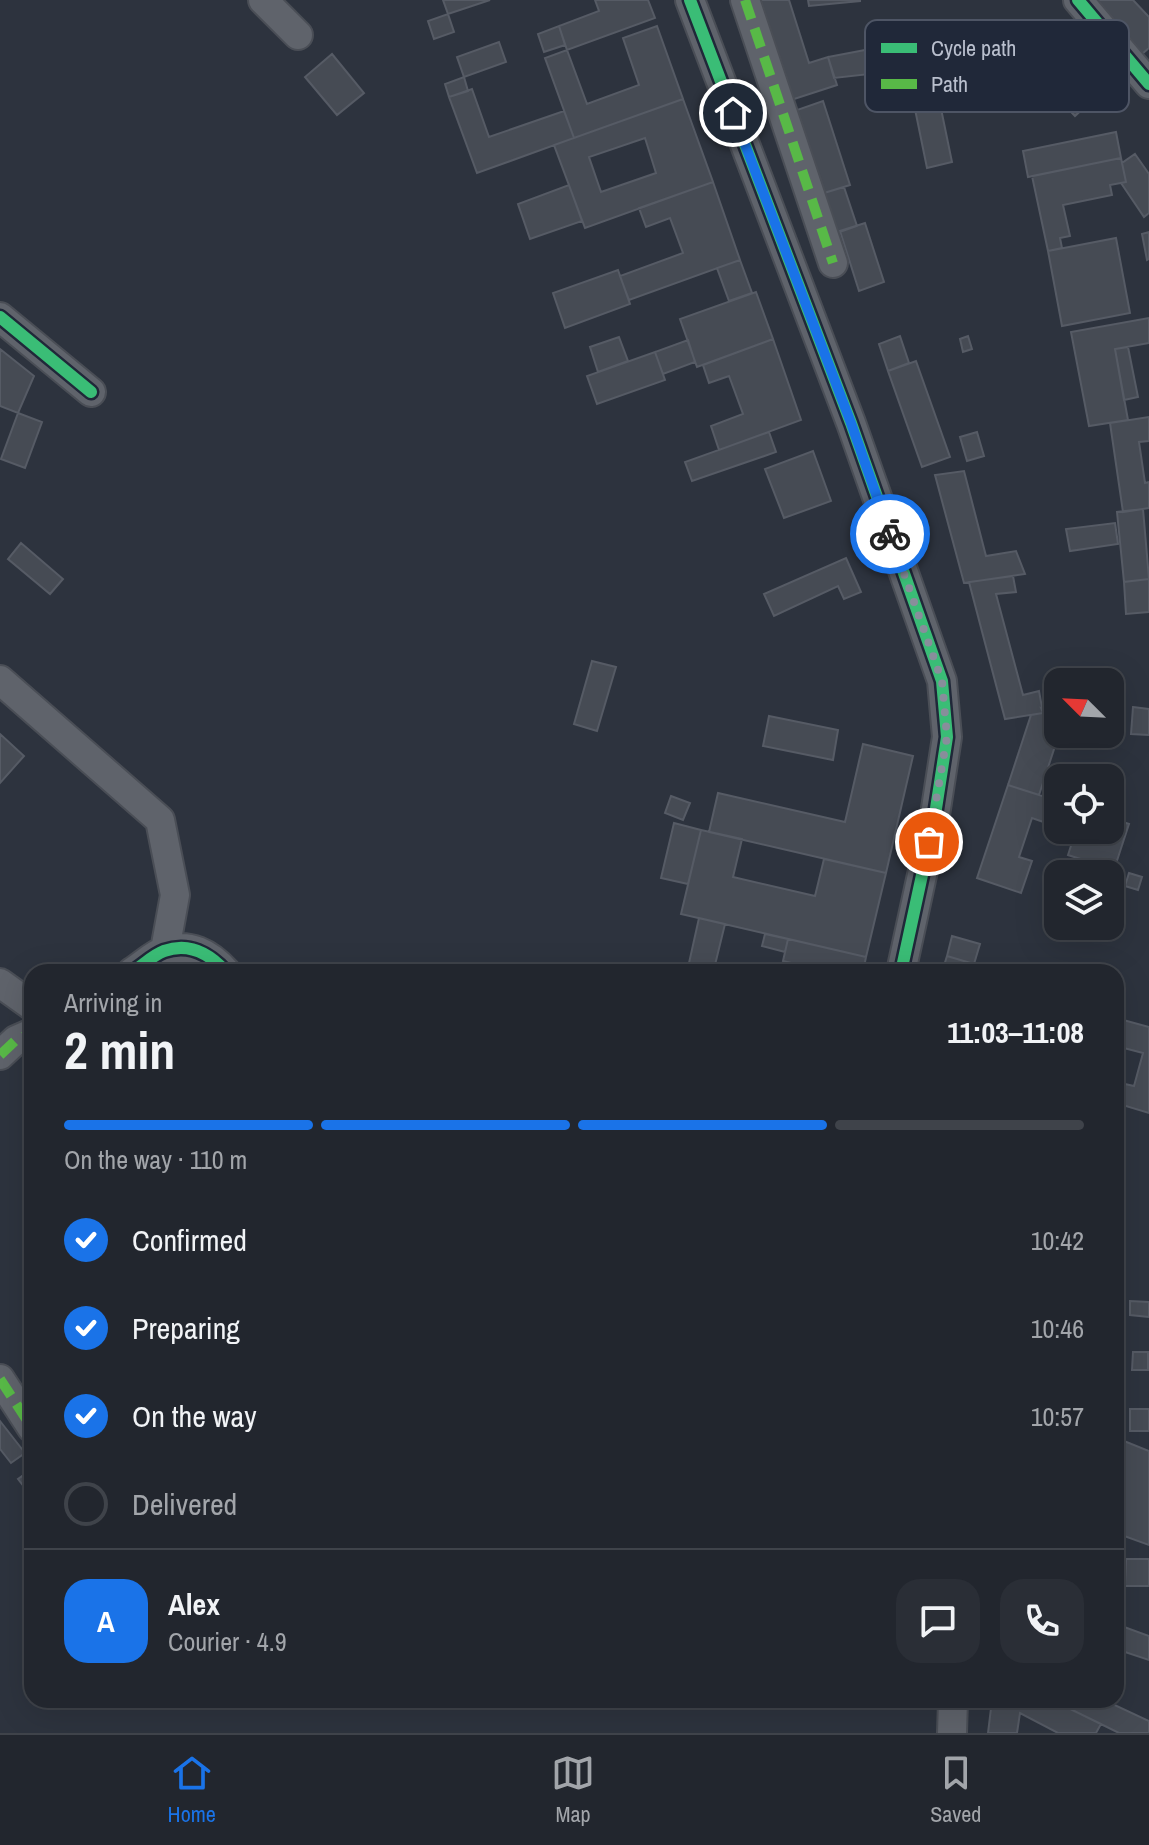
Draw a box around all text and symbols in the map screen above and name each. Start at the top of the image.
legend [865,20,1129,112]
text: Cycle path [931,33,1016,63]
text: Path [931,69,968,99]
pin [699,79,767,147]
icon: home [711,91,755,135]
courier [850,494,930,574]
icon: bike [868,512,912,556]
north arrow [1044,668,1124,748]
map controls [1044,668,1124,940]
button: locate [1044,764,1124,844]
pin [895,808,963,876]
icon: bag [907,820,951,864]
button: layers [1044,860,1124,940]
text: Arriving in [64,985,162,1020]
text: 11:03–11:08 [947,1012,1084,1052]
text: 2 min [64,1015,175,1085]
text: On the way · 110 m [64,1142,247,1177]
icon: check [64,1218,108,1262]
text: Confirmed [132,1220,247,1260]
text: 10:42 [1031,1223,1084,1258]
icon: check [64,1306,108,1350]
text: Preparing [132,1308,240,1348]
text: 10:46 [1031,1311,1084,1346]
icon: check [64,1394,108,1438]
text: On the way [132,1396,256,1436]
text: 10:57 [1031,1399,1084,1434]
text: Delivered [132,1484,237,1524]
button: chat [896,1579,980,1663]
button: phone [1000,1579,1084,1663]
text: Alex [168,1584,220,1624]
text: A [97,1601,115,1641]
text: Courier · 4.9 [168,1624,287,1659]
tab: Home [168,1751,216,1829]
tab: Map [551,1751,595,1829]
tab: Saved [930,1751,981,1829]

